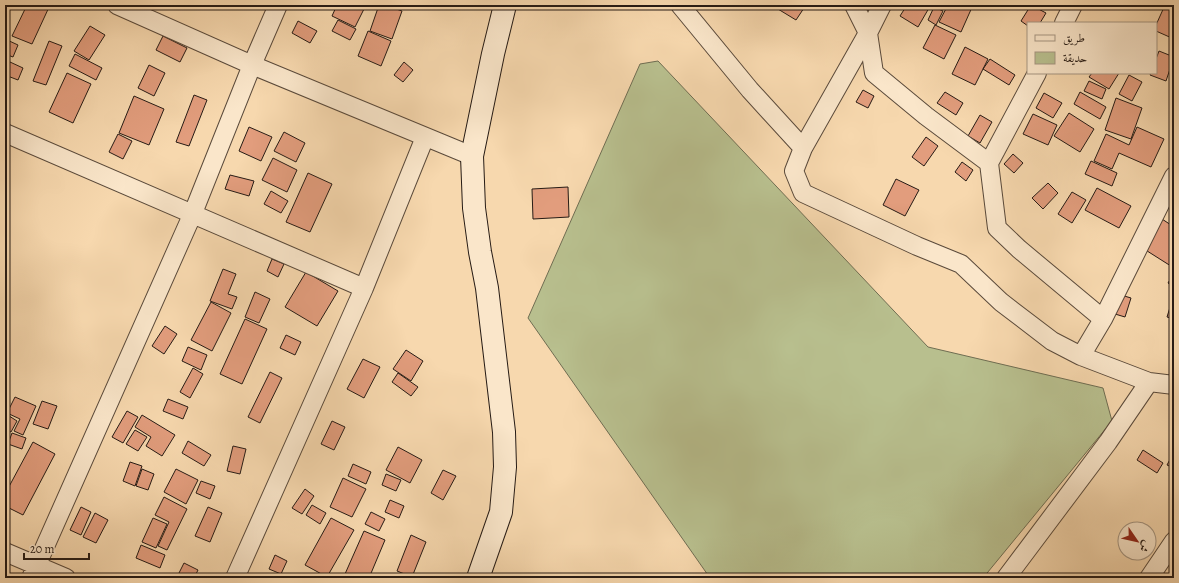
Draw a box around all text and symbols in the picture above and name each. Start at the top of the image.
legend [1027,22,1157,74]
text: طريق [1063,30,1085,46]
text: حديقة [1063,50,1087,66]
north arrow [1117,521,1157,561]
scale bar [24,535,89,561]
text: ش [1136,538,1154,555]
text: 20 m [30,541,54,557]

